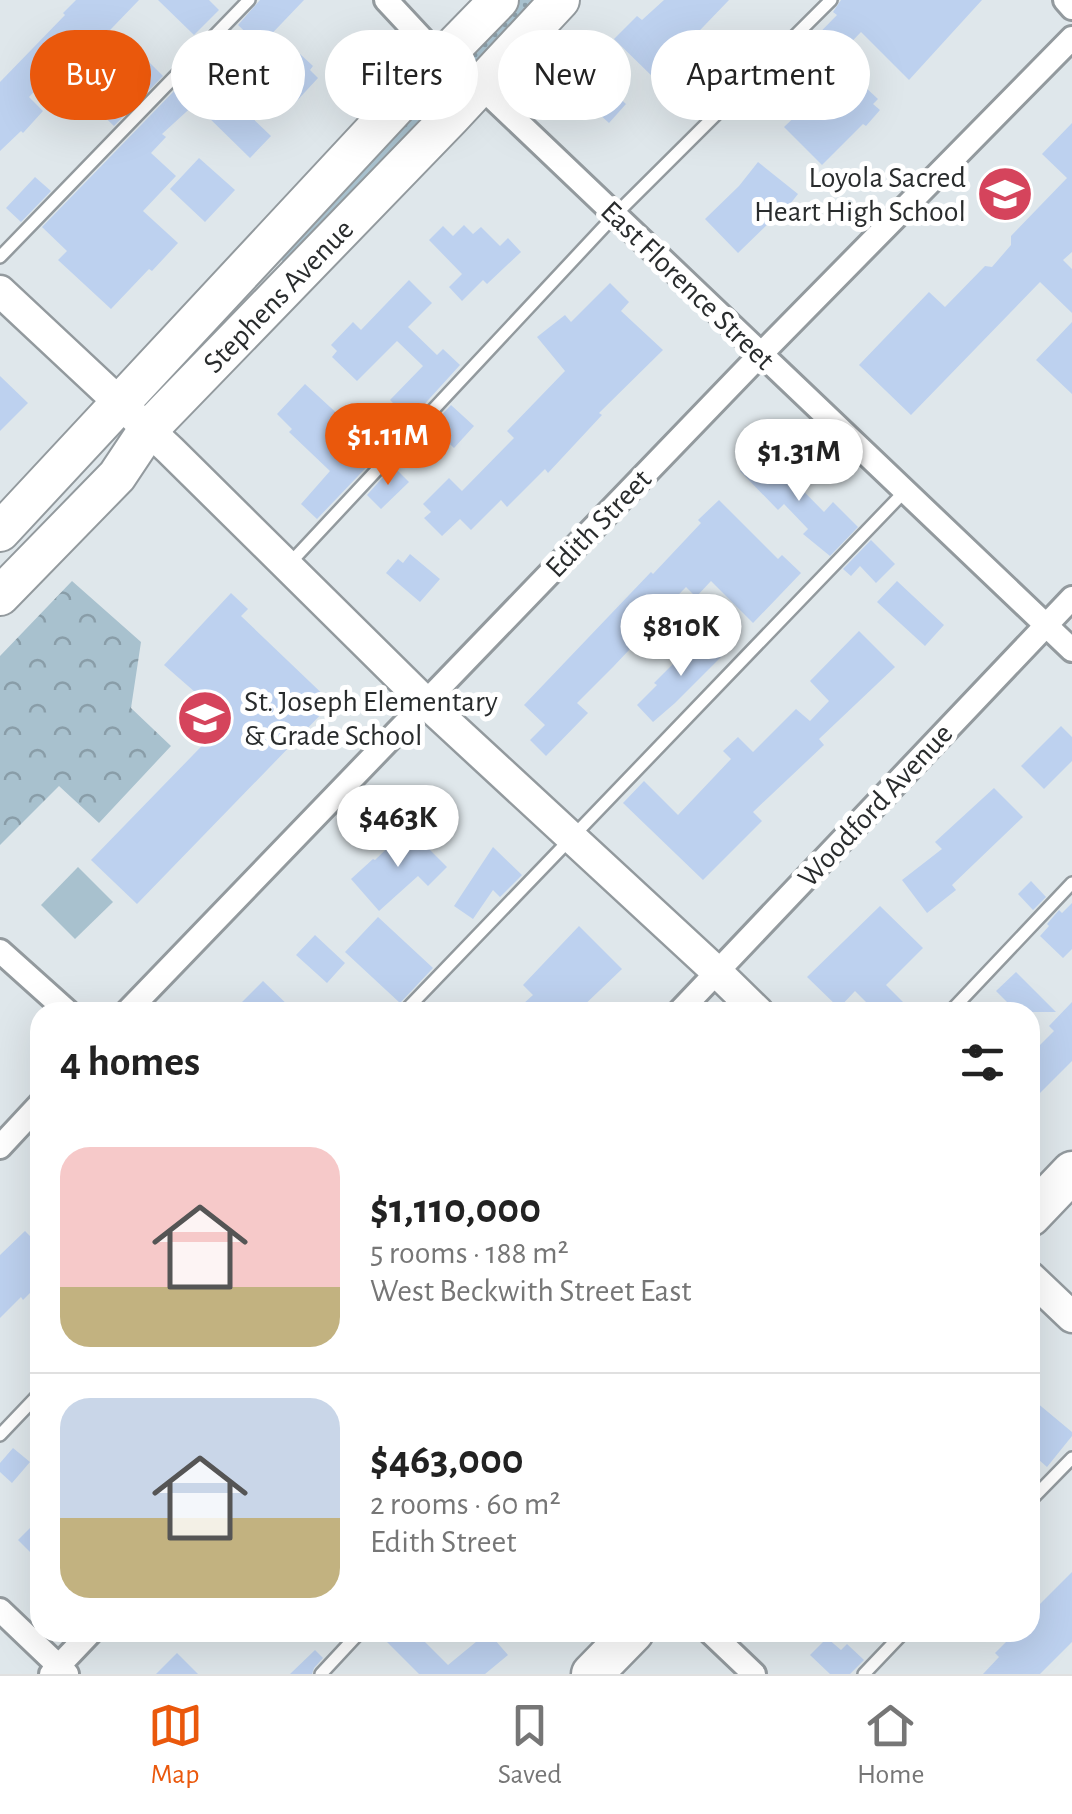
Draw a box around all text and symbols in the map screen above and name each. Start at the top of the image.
chip: Buy [30,30,151,120]
chip: Rent [171,30,305,120]
chip: Filters [325,30,478,120]
chip: New [498,30,631,120]
chip: Apartment [651,30,870,120]
place label: Loyola Sacred Heart High School [754,163,966,227]
school or university icon: Loyola Sacred Heart High School [975,164,1035,224]
street label: East Florence Street [595,196,780,376]
street label: Stephens Avenue [198,214,359,379]
pin: $1.11M [307,403,469,488]
text: $1.11M [347,419,429,451]
pin: $1.31M [718,419,880,504]
text: $1.31M [757,435,841,467]
street label: Edith Street [540,464,657,583]
pin: $810K [611,594,751,679]
text: $810K [642,610,720,642]
place label: St. Joseph Elementary & Grade School [244,687,498,751]
school or university icon: St. Joseph Elementary & Grade School [175,688,235,748]
street label: Woodford Avenue [793,718,959,893]
pin: $463K [328,785,468,870]
text: $463K [359,801,437,833]
icon: filters [955,1035,1010,1090]
text: 4 homes [60,1041,200,1083]
icon: home [140,1187,260,1307]
text: $1,110,000 [370,1188,541,1230]
text: 5 rooms · 188 m² [370,1237,569,1269]
text: West Beckwith Street East [370,1275,691,1307]
icon: home [140,1438,260,1558]
text: $463,000 [370,1439,524,1481]
text: 2 rooms · 60 m² [370,1488,561,1520]
text: Edith Street [370,1526,516,1558]
tab: Map [148,1698,203,1792]
tab: Saved [498,1698,562,1792]
tab: Home [857,1698,924,1792]

